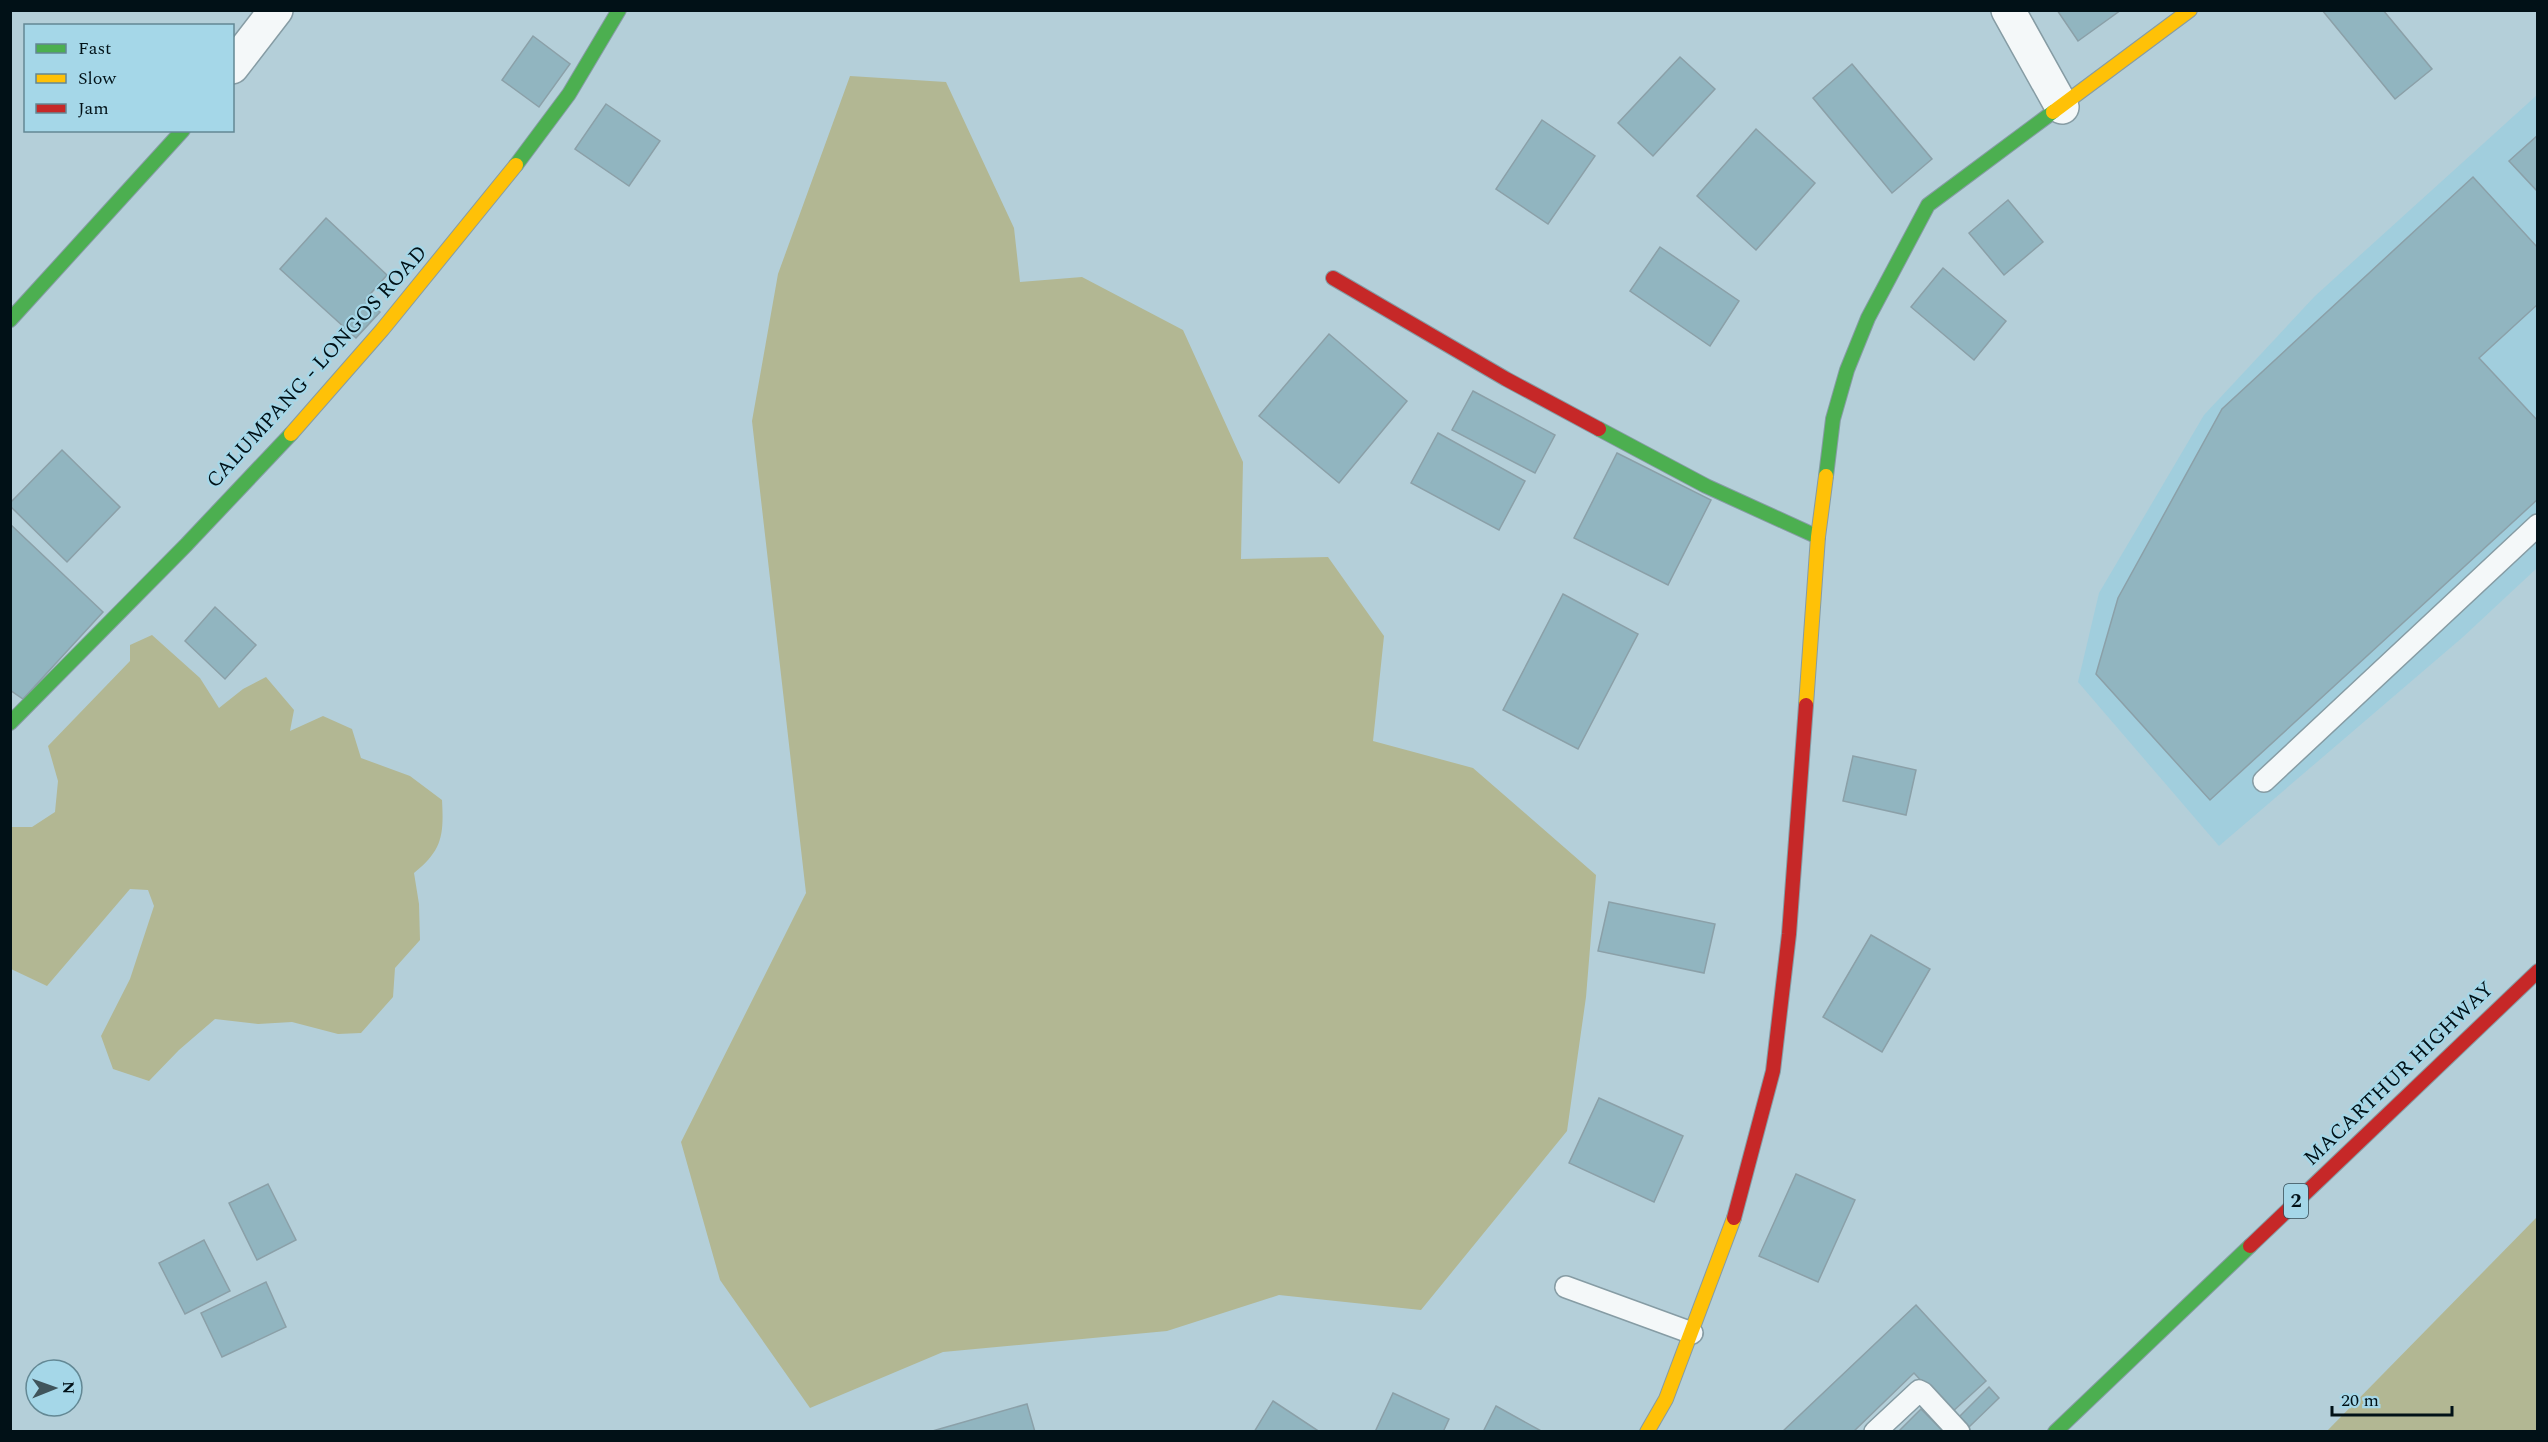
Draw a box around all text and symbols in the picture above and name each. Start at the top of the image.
legend [24,24,234,132]
text: Fast [78,35,111,62]
text: Slow [78,65,117,92]
text: Jam [78,95,109,122]
street label: CALUMPANG - LONGOS ROAD [199,238,435,496]
street label: MACARTHUR HIGHWAY [2297,974,2501,1174]
road number: 2 [2284,1184,2308,1218]
north arrow [24,1358,84,1418]
scale bar [2332,1379,2452,1417]
text: N [56,1381,80,1394]
text: 20 m [2341,1387,2379,1414]

